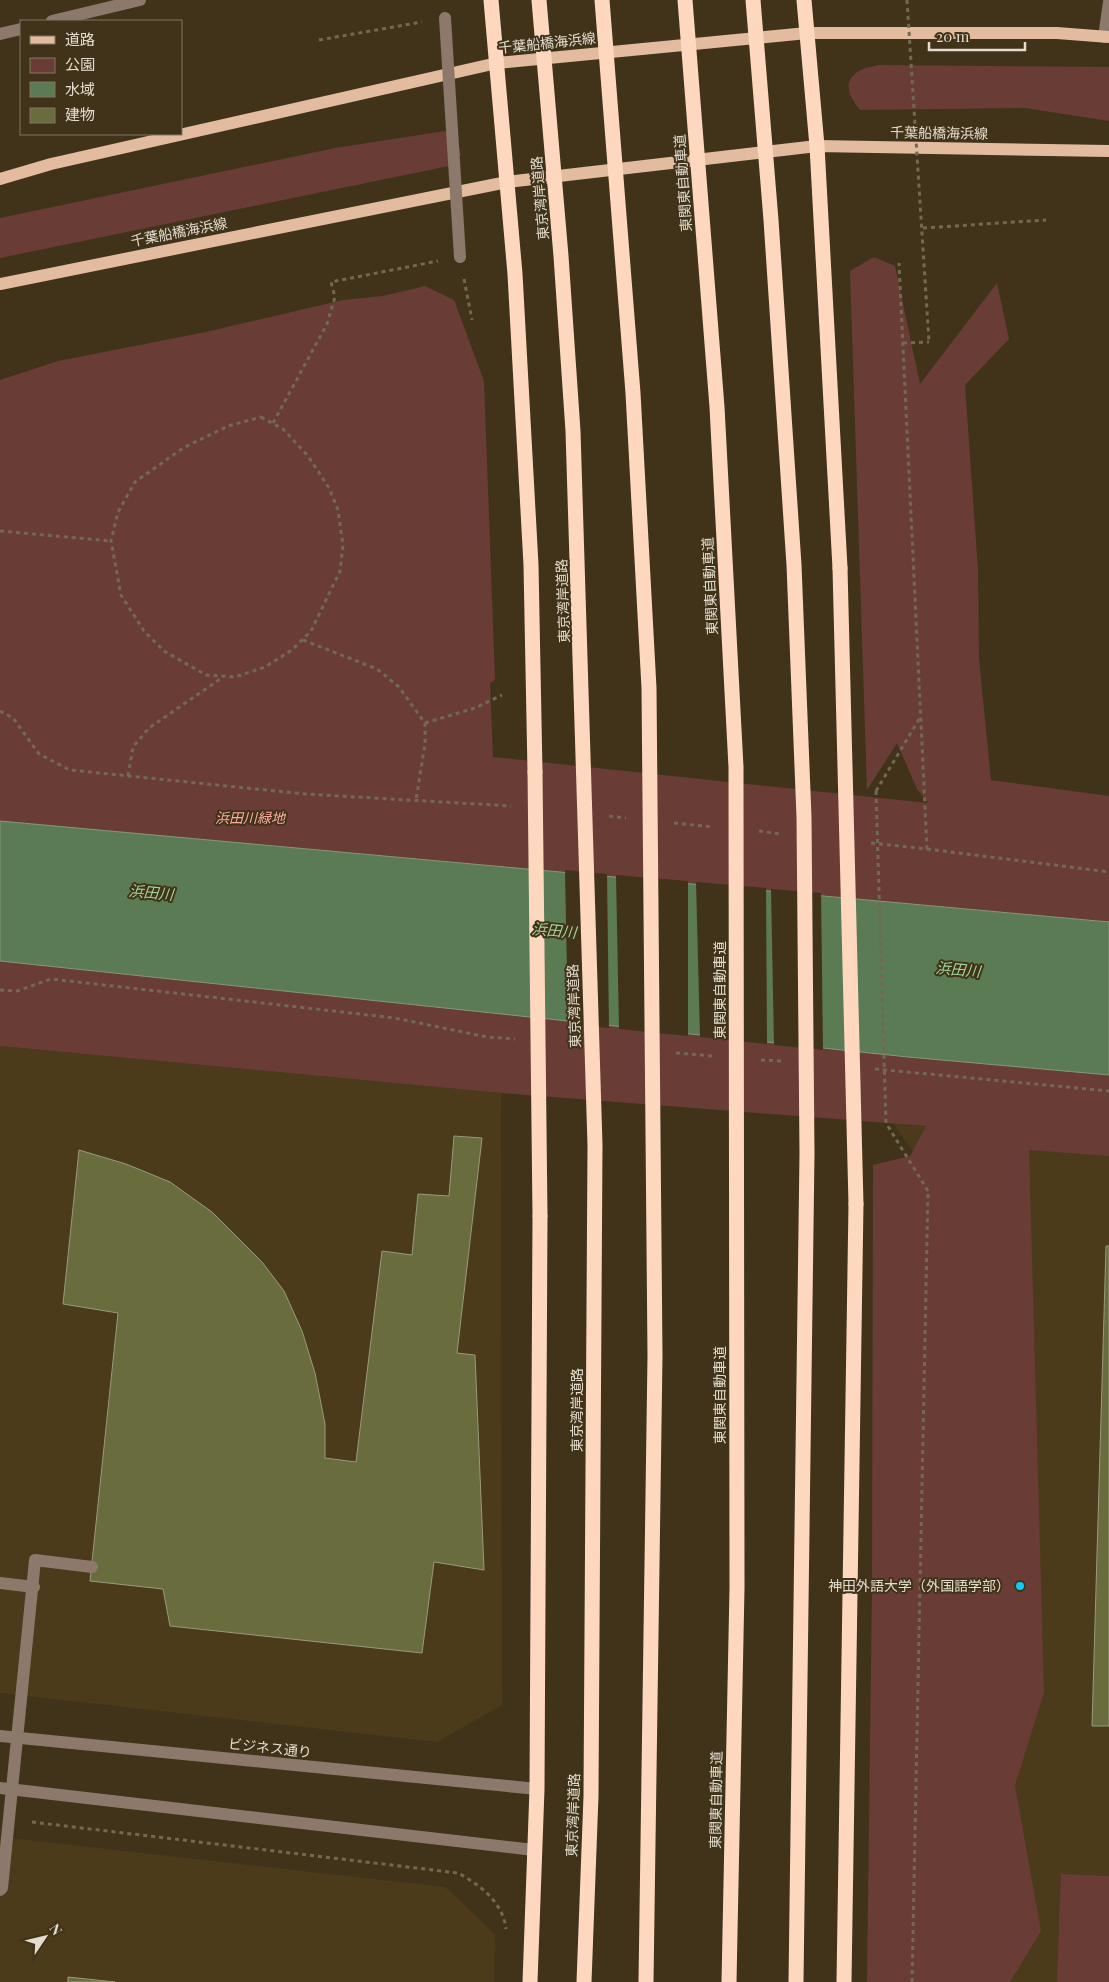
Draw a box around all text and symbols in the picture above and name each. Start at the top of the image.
legend [20,20,182,135]
scale bar [929,20,1025,52]
text: 20 m [936,26,970,46]
street label: 千葉船橋海浜線 [497,28,597,57]
text: 道路 [65,29,95,49]
text: 公園 [65,54,95,74]
text: 水域 [65,79,95,99]
text: 建物 [65,104,95,124]
street label: 千葉船橋海浜線 [890,122,988,143]
street label: 東関東自動車道 [670,133,695,233]
street label: 東京湾岸道路 [526,155,553,241]
street label: 千葉船橋海浜線 [129,213,229,250]
street label: 東関東自動車道 [697,537,722,635]
street label: 東京湾岸道路 [552,559,573,643]
park label: 浜田川緑地 [215,808,287,827]
water label: 浜田川 [128,880,176,904]
water label: 浜田川 [531,918,579,942]
street label: 東関東自動車道 [710,941,729,1039]
water label: 浜田川 [935,957,983,981]
street label: 東京湾岸道路 [563,964,584,1048]
street label: 東関東自動車道 [710,1346,729,1444]
street label: 東京湾岸道路 [567,1368,586,1452]
place label: 神田外語大学（外国語学部） [828,1576,1010,1595]
marker: 神田外語大学（外国語学部） [1014,1580,1026,1592]
street label: ビジネス通り [227,1734,313,1761]
street label: 東関東自動車道 [705,1751,726,1849]
street label: 東京湾岸道路 [562,1773,583,1857]
north arrow [20,1912,70,1962]
text: N [45,1920,67,1939]

